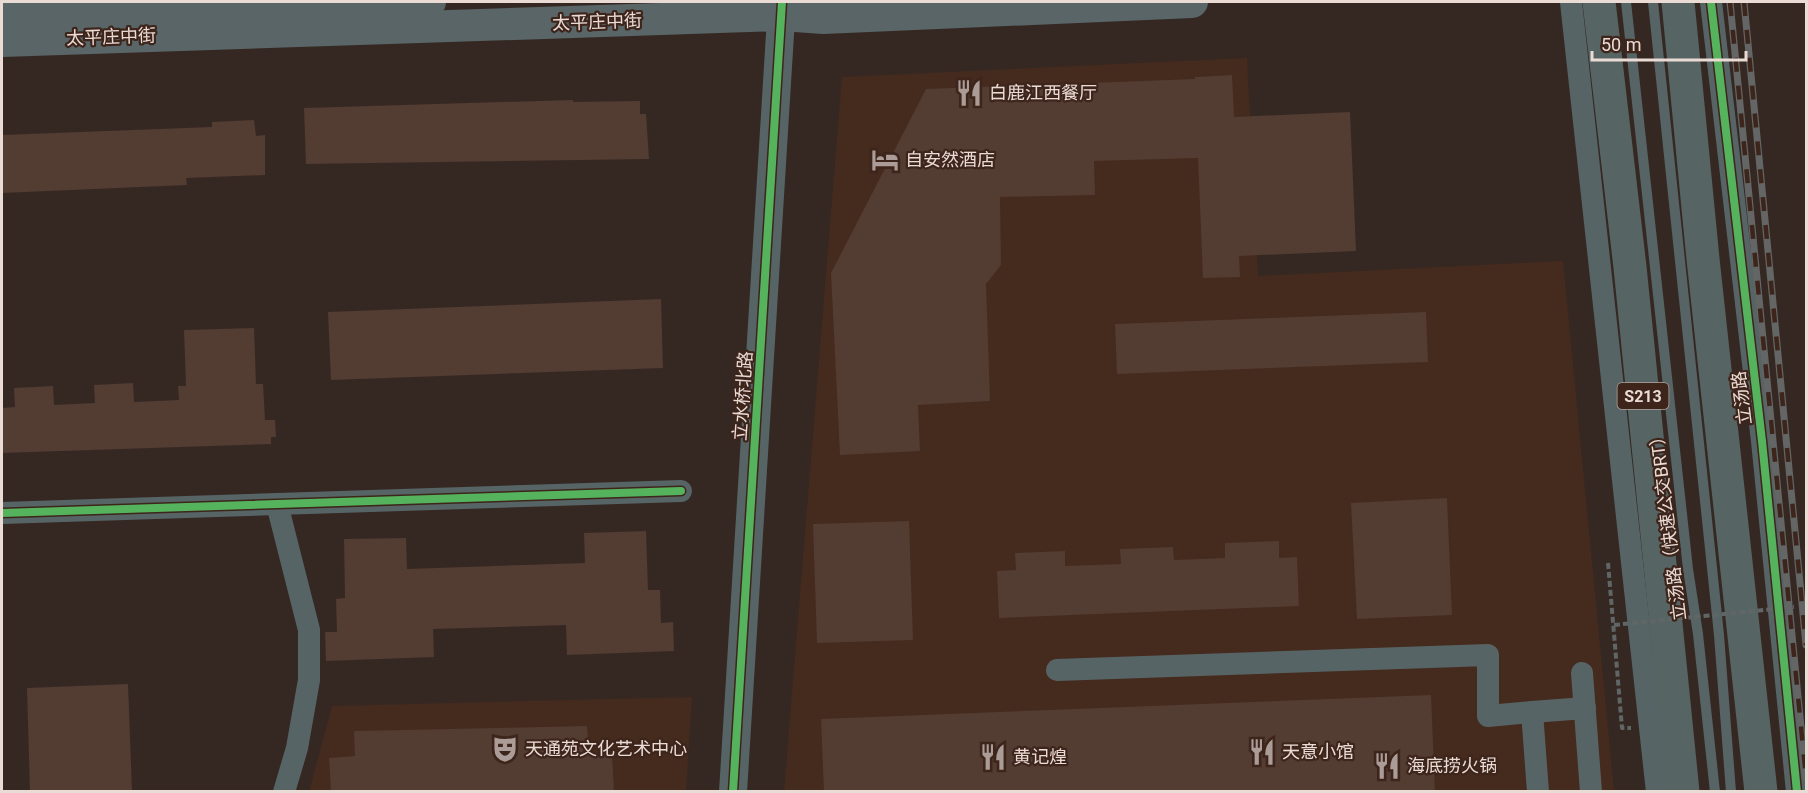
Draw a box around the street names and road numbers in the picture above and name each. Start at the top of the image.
street label: 太平庄中街 [552,9,642,34]
street label: 太平庄中街 [66,24,156,49]
street label: 立水桥北路 [729,350,756,442]
street label: 立汤路 [1728,370,1755,426]
road number: S213 [1618,383,1668,409]
street label: 立汤路（快速公交BRT） [1645,426,1690,622]

